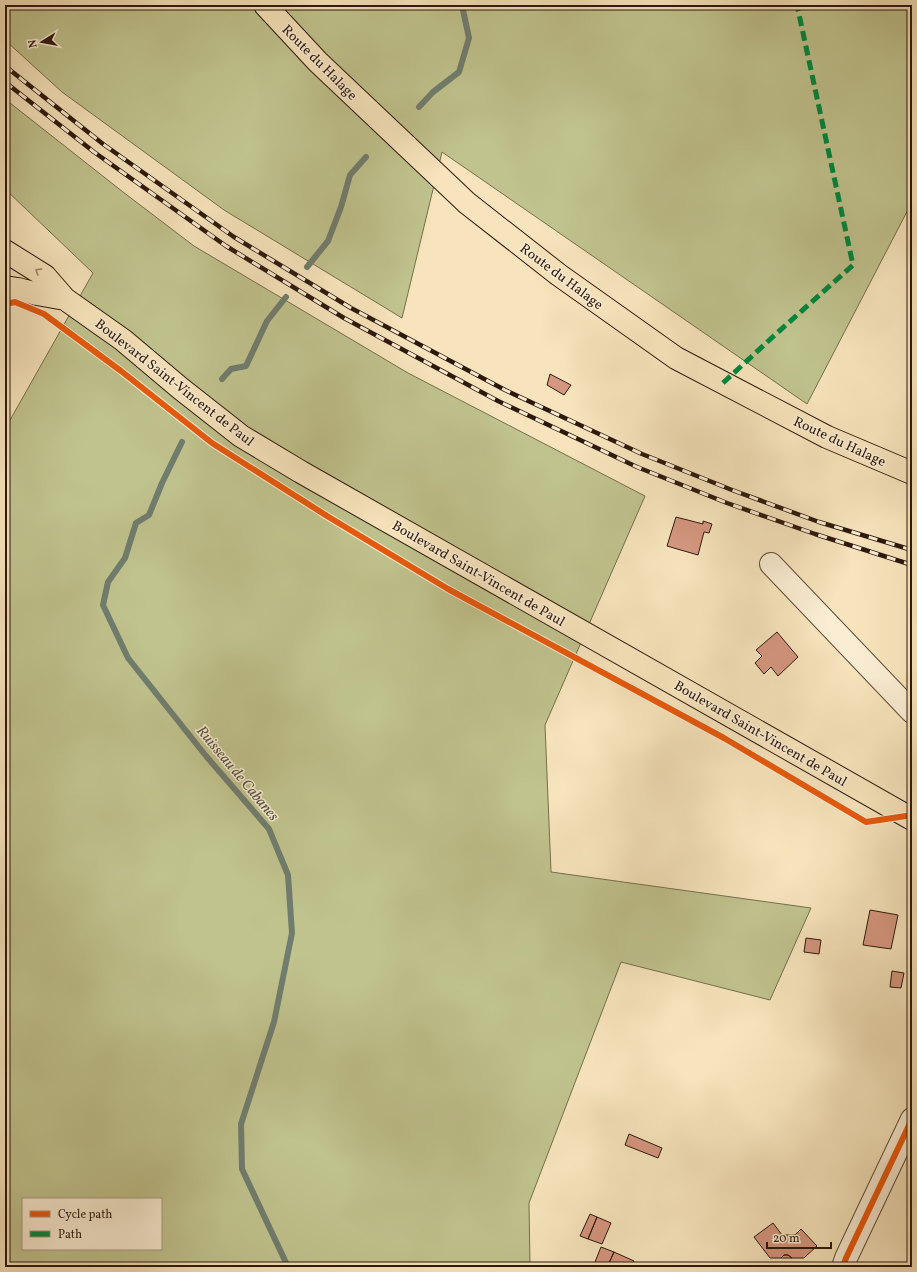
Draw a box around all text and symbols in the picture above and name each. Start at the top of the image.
street label: Route du Halage [277,21,361,105]
north arrow [22,22,62,62]
text: N [26,38,42,49]
street label: Route du Halage [515,240,607,315]
one-way arrow [35,269,42,276]
street label: Boulevard Saint-Vincent de Paul [91,315,257,451]
street label: Route du Halage [790,413,889,472]
street label: Boulevard Saint-Vincent de Paul [388,517,568,632]
street label: Boulevard Saint-Vincent de Paul [670,677,850,792]
water label: Ruisseau de Cabanes [191,722,283,827]
legend [22,1198,162,1250]
text: Cycle path [58,1207,113,1223]
scale bar [767,1224,831,1250]
text: Path [58,1227,82,1243]
text: 20 m [773,1231,800,1247]

